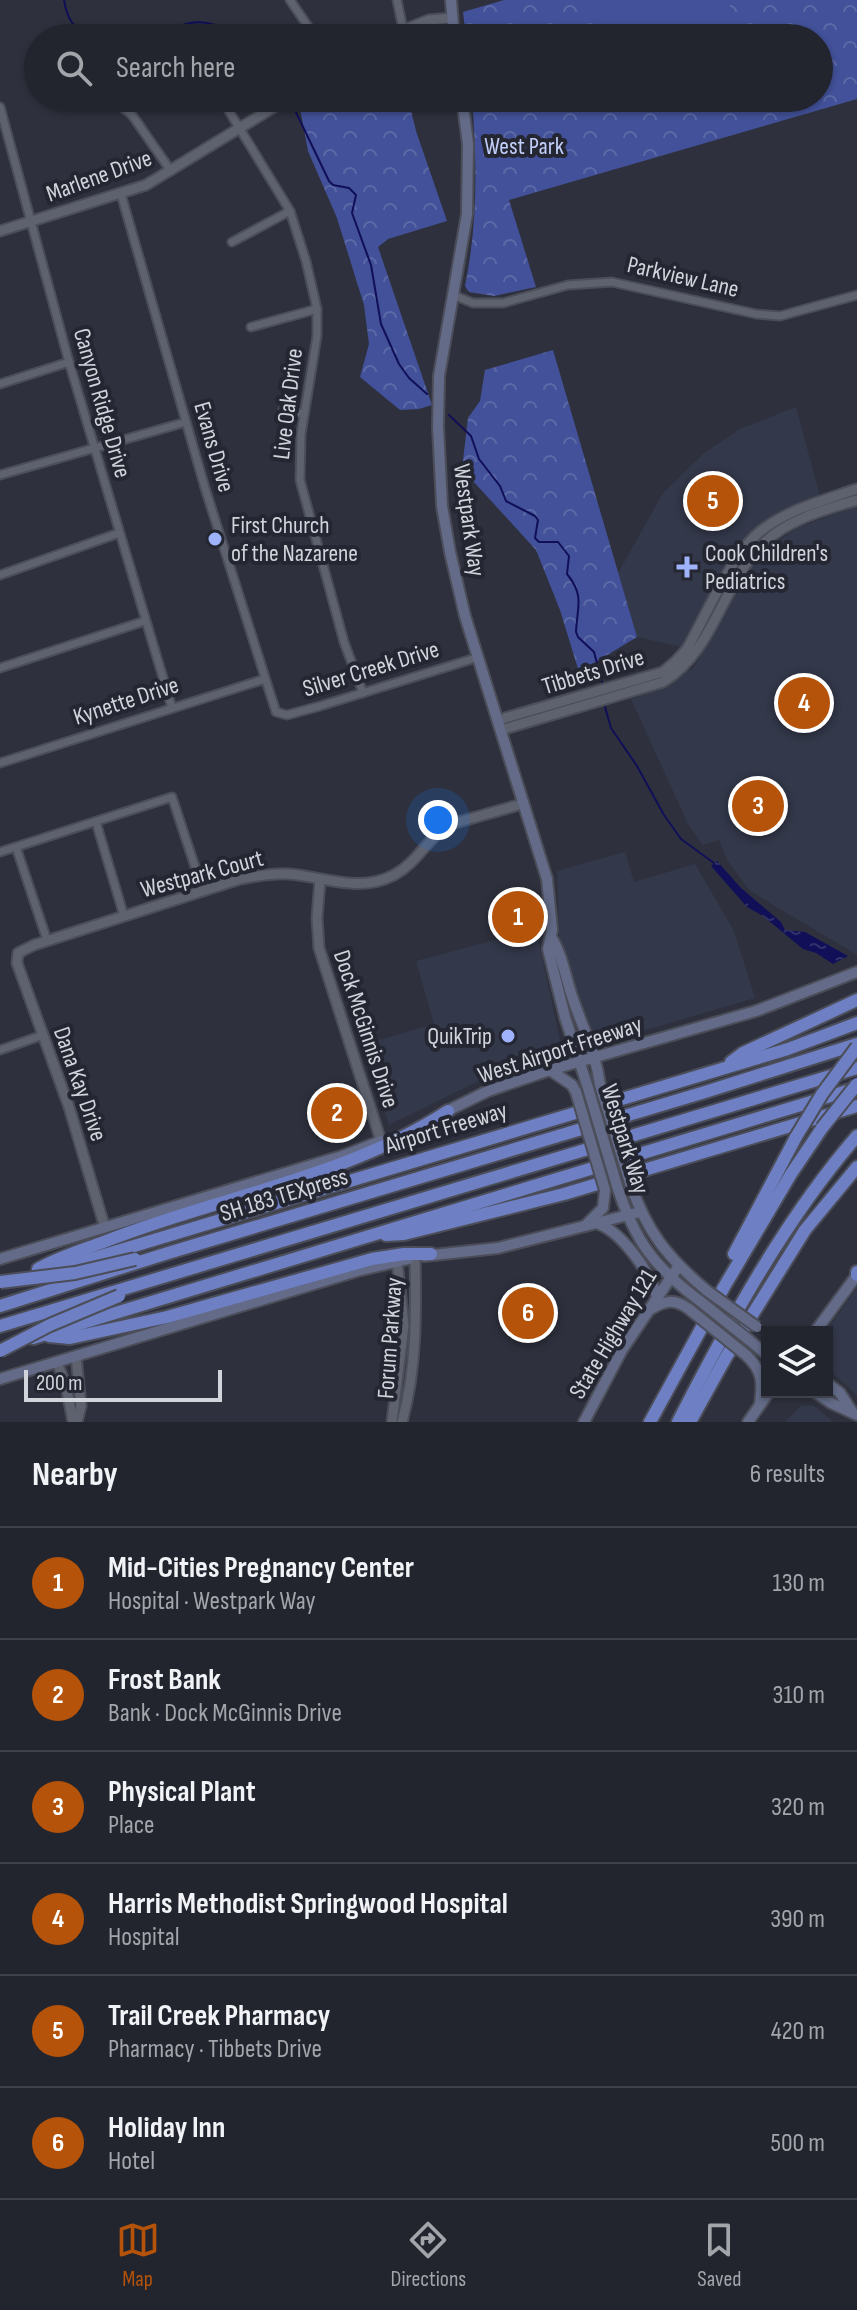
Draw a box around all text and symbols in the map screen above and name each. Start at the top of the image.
search box [24,24,833,112]
icon: search [52,46,96,90]
text: Search here [116,50,235,86]
park label: West Park [484,132,564,161]
street label: Marlene Drive [42,144,156,208]
street label: Parkview Lane [624,250,742,304]
street label: Canyon Ridge Drive [67,325,137,481]
street label: Live Oak Drive [267,347,309,461]
street label: Evans Drive [187,398,241,496]
street label: Westpark Way [447,462,491,578]
pin: 5 [687,471,739,531]
place label: First Church of the Nazarene [231,511,358,568]
marker: First Church of the Nazarene [206,530,224,548]
place label: Cook Children's Pediatrics [705,539,828,596]
marker: Cook Children's Pediatrics [676,556,698,578]
street label: Silver Creek Drive [299,635,443,703]
street label: Tibbets Drive [538,643,648,701]
street label: Kynette Drive [70,670,182,732]
pin: 4 [778,673,830,733]
pin: 3 [732,776,784,836]
your location [418,800,458,840]
street label: Westpark Court [138,844,266,904]
pin: 1 [492,887,544,947]
street label: Dock McGinnis Drive [327,947,405,1111]
street label: West Airport Freeway [474,1010,646,1090]
place label: QuikTrip [427,1022,492,1051]
street label: Dana Kay Drive [47,1023,113,1145]
marker: QuikTrip [499,1027,517,1045]
street label: Westpark Way [595,1081,655,1197]
pin: 2 [311,1083,363,1143]
street label: Airport Freeway [380,1096,511,1161]
street label: SH 183 TEXpress [217,1162,351,1228]
street label: State Highway 121 [563,1263,663,1404]
street label: Forum Parkway [371,1276,409,1400]
pin: 6 [502,1283,554,1343]
map controls [761,1326,833,1398]
button: layers [761,1326,833,1398]
scale bar [24,1366,222,1402]
text: 200 m [36,1370,82,1397]
text: Nearby [32,1454,118,1495]
text: 6 results [750,1459,825,1490]
text: Mid-Cities Pregnancy Center [108,1550,414,1586]
text: 1 [53,1568,63,1599]
text: 130 m [773,1568,825,1599]
text: Hospital · Westpark Way [108,1586,316,1617]
text: Frost Bank [108,1662,221,1698]
text: 2 [52,1680,64,1711]
text: 310 m [773,1680,825,1711]
text: Bank · Dock McGinnis Drive [108,1698,342,1729]
text: Physical Plant [108,1774,256,1810]
text: 3 [52,1792,64,1823]
text: 320 m [771,1792,825,1823]
text: Place [108,1810,155,1841]
text: Harris Methodist Springwood Hospital [108,1886,508,1922]
text: 4 [52,1904,64,1935]
text: 390 m [770,1904,825,1935]
text: Hospital [108,1922,180,1953]
text: Trail Creek Pharmacy [108,1998,330,2034]
text: 5 [52,2016,64,2047]
text: 420 m [771,2016,825,2047]
text: Pharmacy · Tibbets Drive [108,2034,322,2065]
text: Holiday Inn [108,2110,225,2146]
text: 6 [52,2128,64,2159]
text: 500 m [771,2128,825,2159]
text: Hotel [108,2146,155,2177]
tab: Map [116,2218,160,2293]
tab: Directions [391,2218,466,2293]
tab: Saved [697,2218,741,2293]

